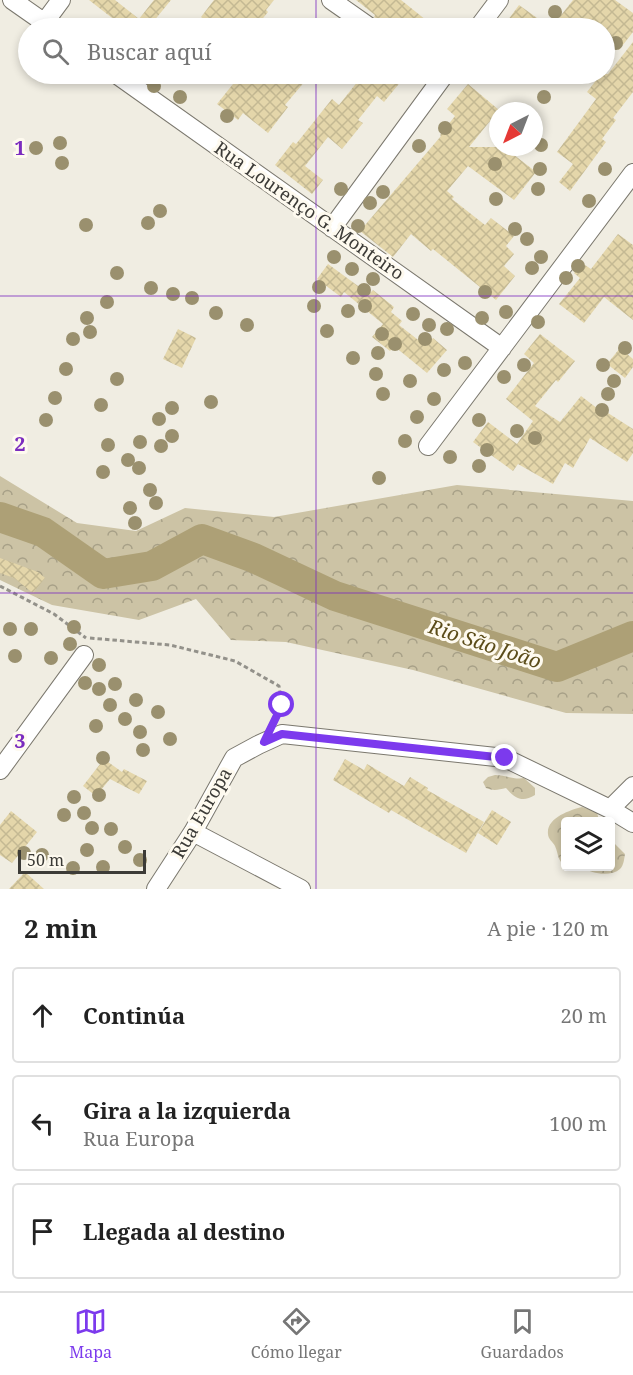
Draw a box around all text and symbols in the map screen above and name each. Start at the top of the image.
search box [18,18,615,84]
icon: search [39,35,72,68]
text: Buscar aquí [87,36,211,66]
north arrow [489,102,543,156]
text: 1 [14,134,26,161]
street label: Rua Lourenço G. Monteiro [210,135,409,285]
text: 2 [14,430,26,457]
water label: Rio São João [424,612,545,674]
route start [268,691,294,717]
text: 3 [14,727,26,754]
route end [491,744,517,770]
street label: Rua Europa [166,763,237,862]
map controls [561,817,615,871]
button: layers [561,817,615,871]
scale bar [18,847,146,874]
text: 50 m [27,849,64,871]
text: 2 min [24,910,98,946]
text: A pie · 120 m [487,915,609,942]
icon: ahead [26,999,59,1032]
text: Continúa [83,1000,185,1030]
text: 20 m [561,1002,607,1029]
text: Gira a la izquierda [83,1095,291,1125]
icon: left [26,1107,59,1140]
text: 100 m [549,1110,607,1137]
text: Rua Europa [83,1125,195,1152]
icon: arrive [26,1215,59,1248]
text: Llegada al destino [83,1216,285,1246]
tab: Mapa [69,1305,112,1363]
tab: Cómo llegar [251,1305,342,1363]
tab: Guardados [480,1305,564,1363]

